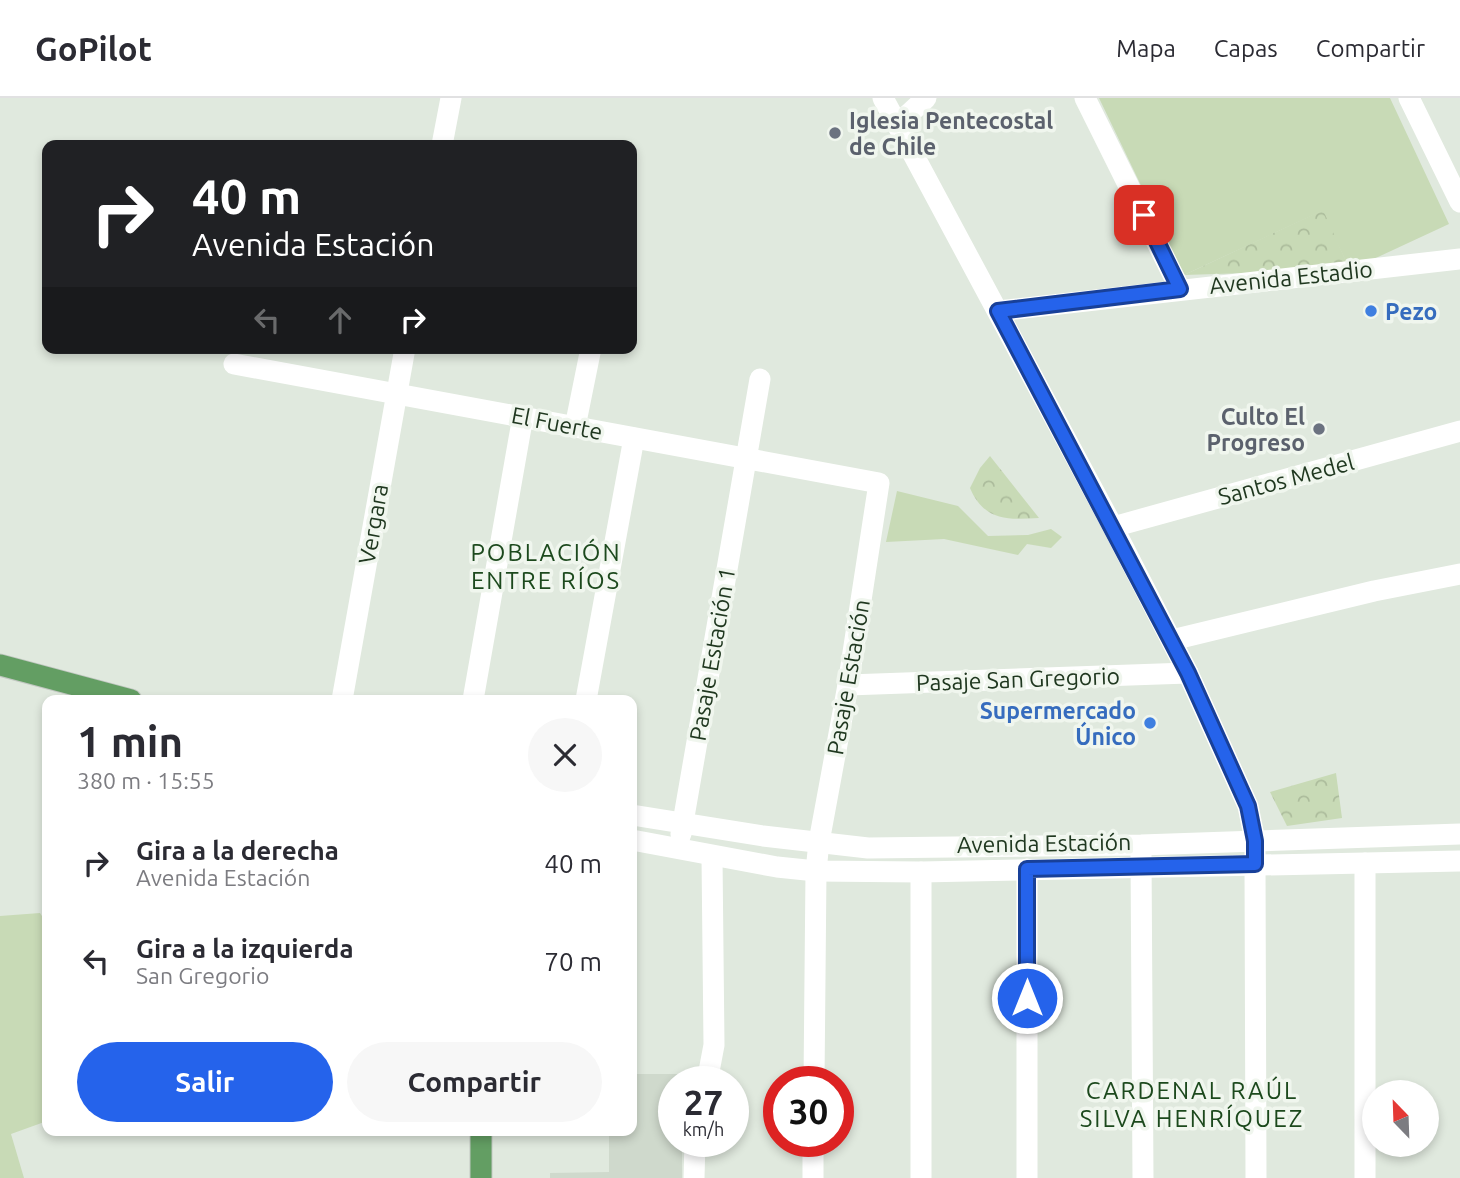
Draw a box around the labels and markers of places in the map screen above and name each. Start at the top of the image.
place label: Iglesia Pentecostal de Chile [849,108,1053,159]
marker: Iglesia Pentecostal de Chile [827,125,843,141]
pin [1114,185,1174,245]
place label: Pezo [1385,299,1437,324]
marker: Pezo [1363,303,1379,319]
place label: Culto El Progreso [1207,404,1305,455]
marker: Culto El Progreso [1311,421,1327,437]
place label: Supermercado Único [980,698,1136,749]
marker: Supermercado Único [1142,715,1158,731]

